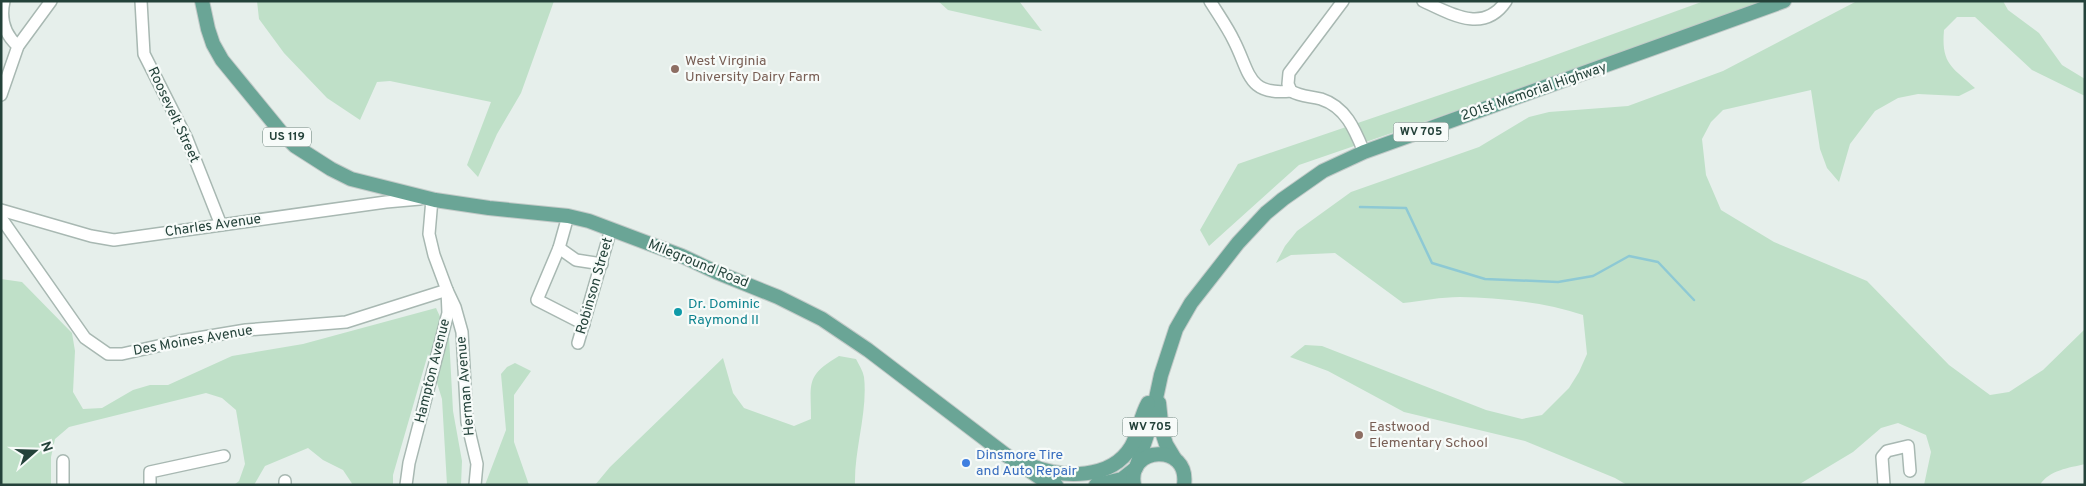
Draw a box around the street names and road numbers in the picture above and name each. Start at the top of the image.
street label: 201st Memorial Highway [1459,59,1609,125]
street label: Roosevelt Street [143,64,203,166]
road number: WV 705 [1394,122,1448,142]
road number: US 119 [263,128,311,146]
street label: Charles Avenue [164,211,262,241]
street label: Robinson Street [573,236,617,336]
street label: Mileground Road [645,236,751,292]
street label: Hampton Avenue [412,317,454,425]
street label: Des Moines Avenue [132,322,254,360]
street label: Herman Avenue [453,336,479,436]
road number: WV 705 [1122,418,1178,437]

